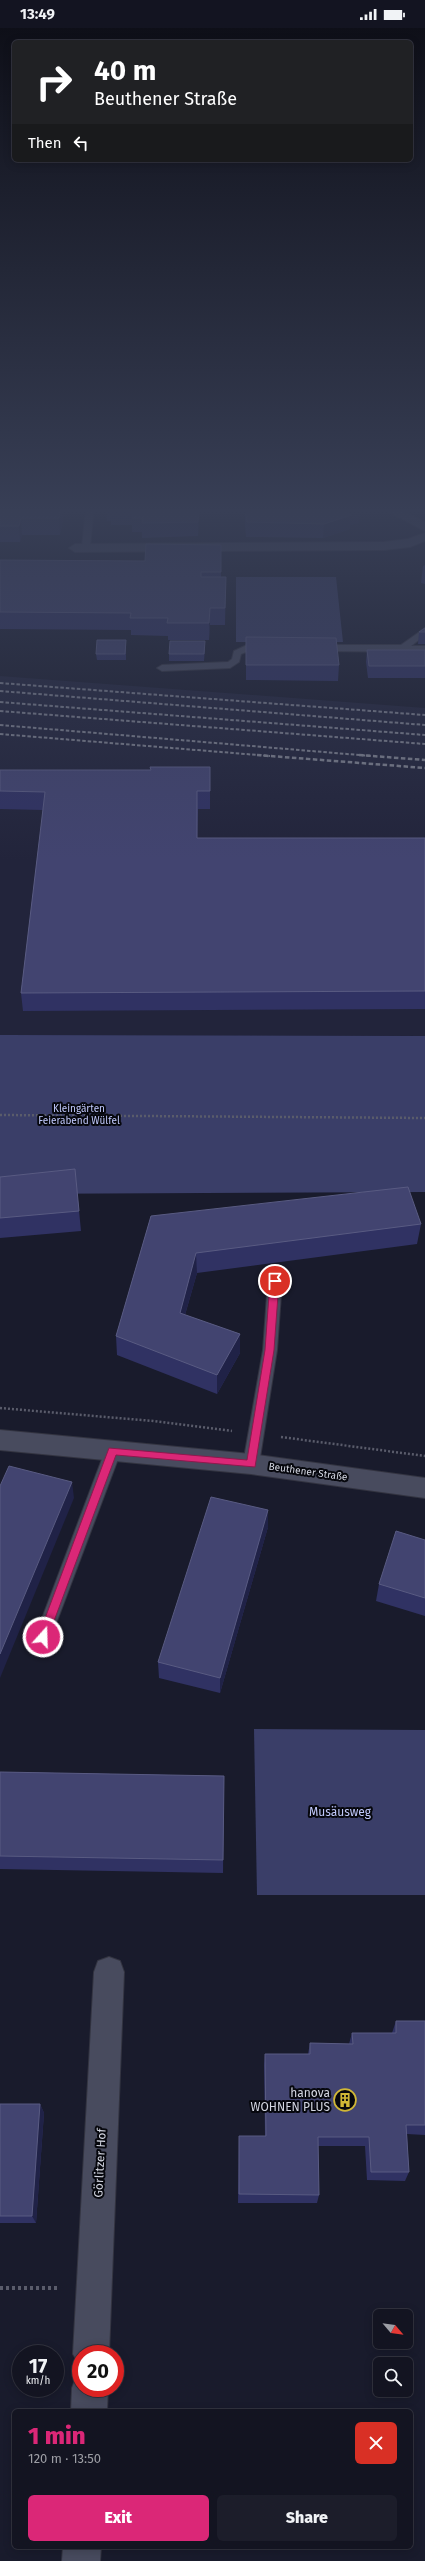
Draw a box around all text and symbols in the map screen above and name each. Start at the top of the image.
text: 13:49 [20,5,55,23]
text: 40 m [94,54,157,87]
icon: right [28,56,80,108]
text: Beuthener Straße [94,88,237,110]
icon: left [70,132,92,154]
text: Then [28,134,62,152]
park label: Kleingärten Feierabend Wülfel [38,1103,120,1127]
pin [258,1264,292,1298]
icon: arrive [264,1270,286,1292]
street label: Beuthener Straße [268,1461,348,1483]
position arrow [22,1616,64,1658]
park label: Musäusweg [309,1805,372,1819]
place label: hanova WOHNEN PLUS [251,2086,330,2114]
building icon: hanova WOHNEN PLUS [332,2087,358,2113]
street label: Görlitzer Hof [91,2127,109,2198]
north arrow [373,2309,413,2349]
map controls [373,2309,413,2397]
speed limit sign: 20 [72,2345,124,2397]
text: 17 [29,2354,47,2378]
button: search [373,2357,413,2397]
text: km/h [26,2375,50,2387]
text: 1 min [28,2422,86,2450]
button: close [355,2422,397,2464]
text: 120 m · 13:50 [28,2451,101,2466]
button: Exit [28,2495,209,2541]
button: Share [217,2495,397,2541]

